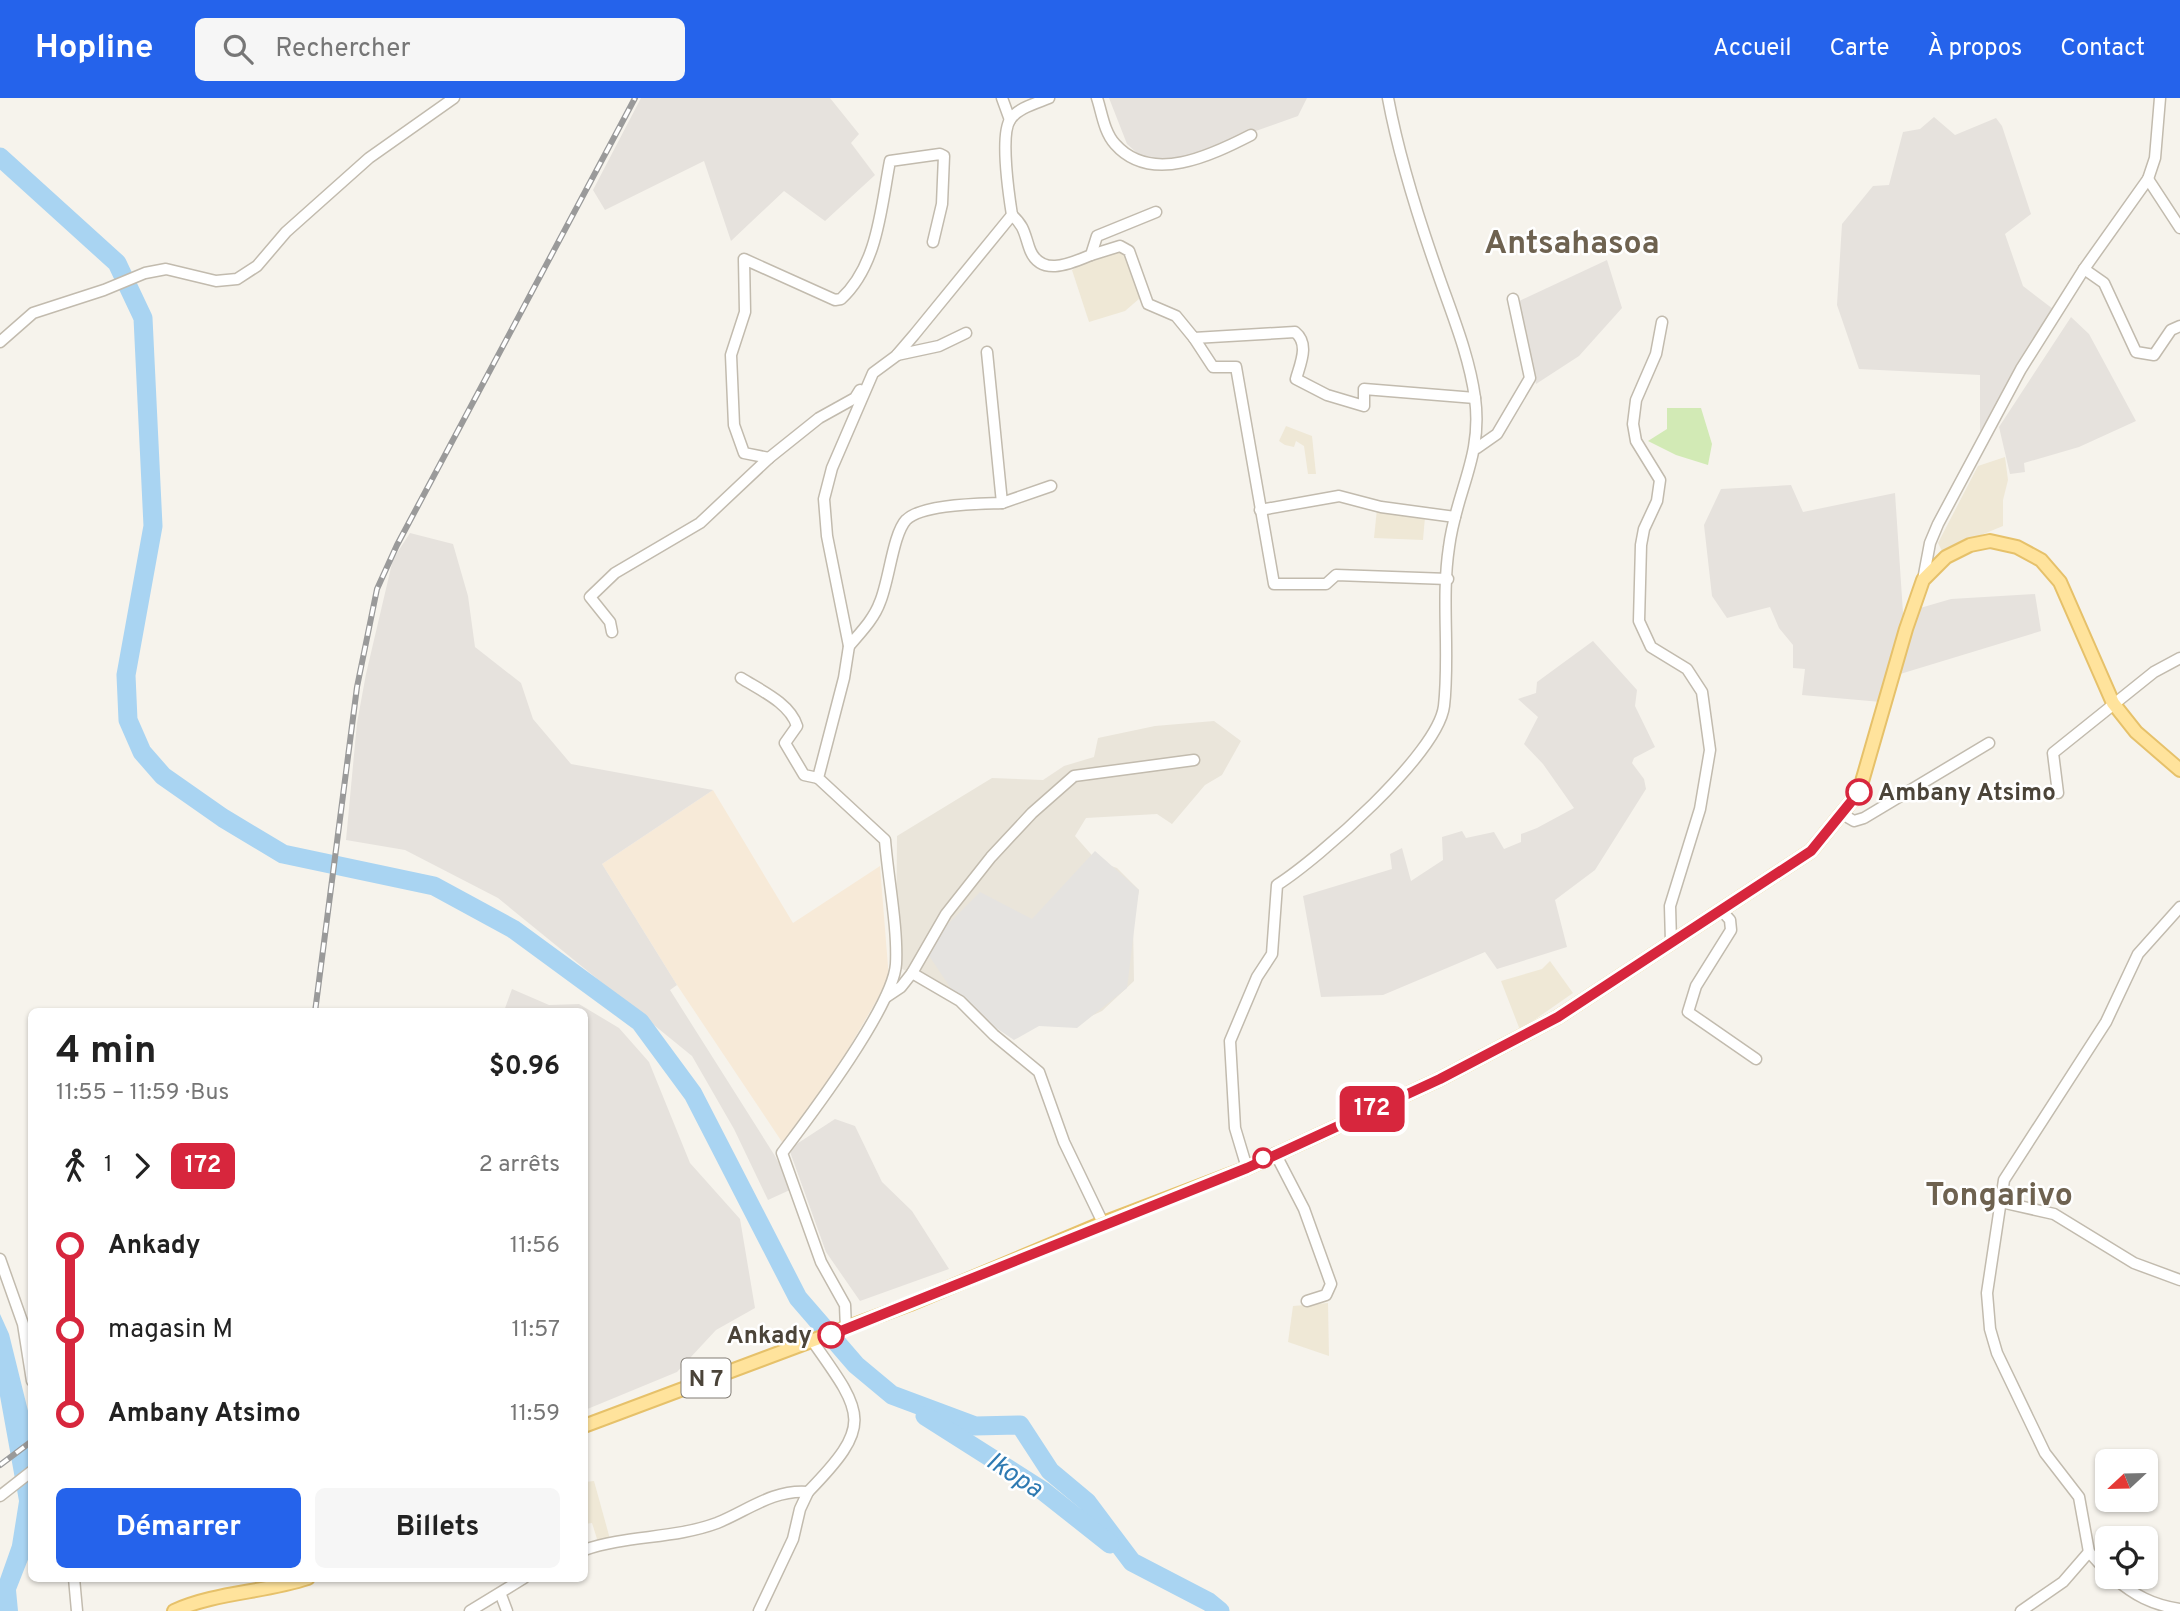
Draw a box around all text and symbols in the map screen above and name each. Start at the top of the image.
search box [195,18,685,81]
text: Hopline [35,28,153,70]
icon: search [219,30,257,68]
text: Rechercher [275,33,411,66]
text: Accueil [1713,34,1792,64]
text: Carte [1830,34,1889,64]
text: À propos [1927,34,2022,64]
text: Contact [2060,34,2145,64]
district label: Antsahasoa [1484,225,1660,265]
marker: Ambany Atsimo [1846,779,1872,805]
place label: Ambany Atsimo [1878,779,2056,809]
text: 4 min [56,1028,156,1077]
text: $0.96 [489,1051,560,1084]
text: 11:55 – 11:59 · Bus [56,1079,229,1108]
line badge: 172 [1332,1086,1412,1132]
text: 172 [1354,1094,1390,1124]
icon: walk [56,1147,94,1185]
icon: forward [123,1147,161,1185]
unlabelled marker [1253,1148,1273,1168]
text: 1 [104,1151,113,1180]
text: 172 [185,1151,221,1181]
text: 2 arrêts [479,1151,560,1180]
district label: Tongarivo [1925,1177,2073,1217]
text: Ankady [108,1230,201,1263]
text: 11:56 [510,1232,560,1261]
text: magasin M [108,1314,233,1347]
text: 11:57 [512,1316,560,1345]
place label: Ankady [727,1322,812,1352]
marker: Ankady [818,1322,844,1348]
road number: N 7 [682,1358,730,1398]
text: Ambany Atsimo [108,1398,301,1431]
text: 11:59 [510,1400,560,1429]
water label: Ikopa [979,1446,1049,1507]
north arrow [2095,1449,2158,1512]
map controls [2095,1449,2158,1589]
button: Démarrer [56,1488,301,1568]
button: Billets [315,1488,560,1568]
button: locate [2095,1526,2158,1589]

